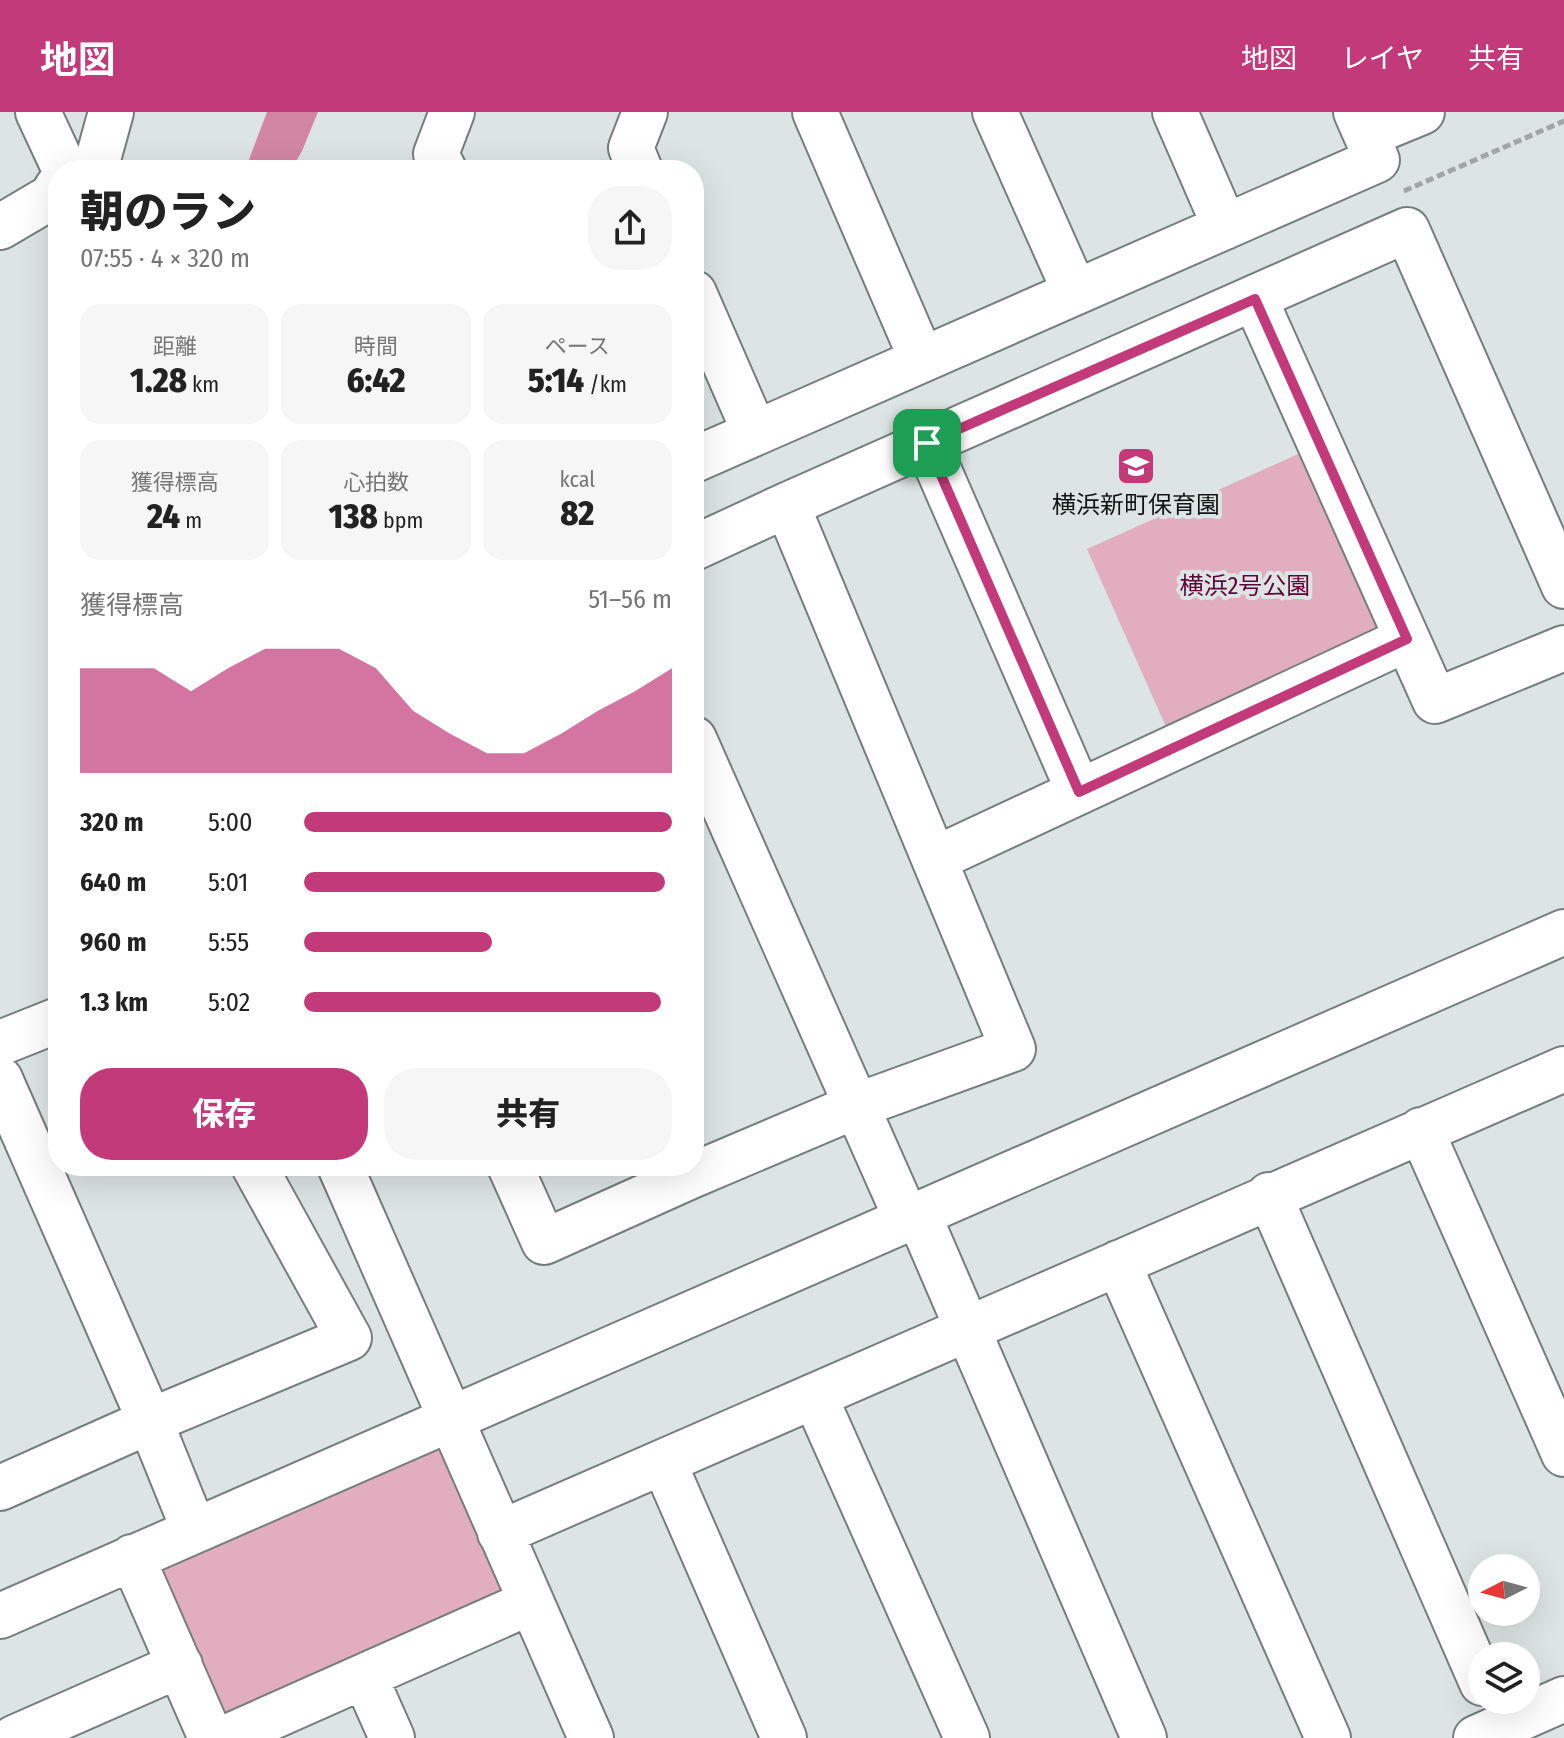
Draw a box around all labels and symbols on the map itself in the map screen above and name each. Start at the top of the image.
pin [893,409,961,477]
school or university icon: 横浜新町保育園 [1115,445,1157,487]
place label: 横浜新町保育園 [1052,491,1220,519]
park label: 横浜2号公園 [1180,572,1310,600]
north arrow [1468,1554,1540,1626]

